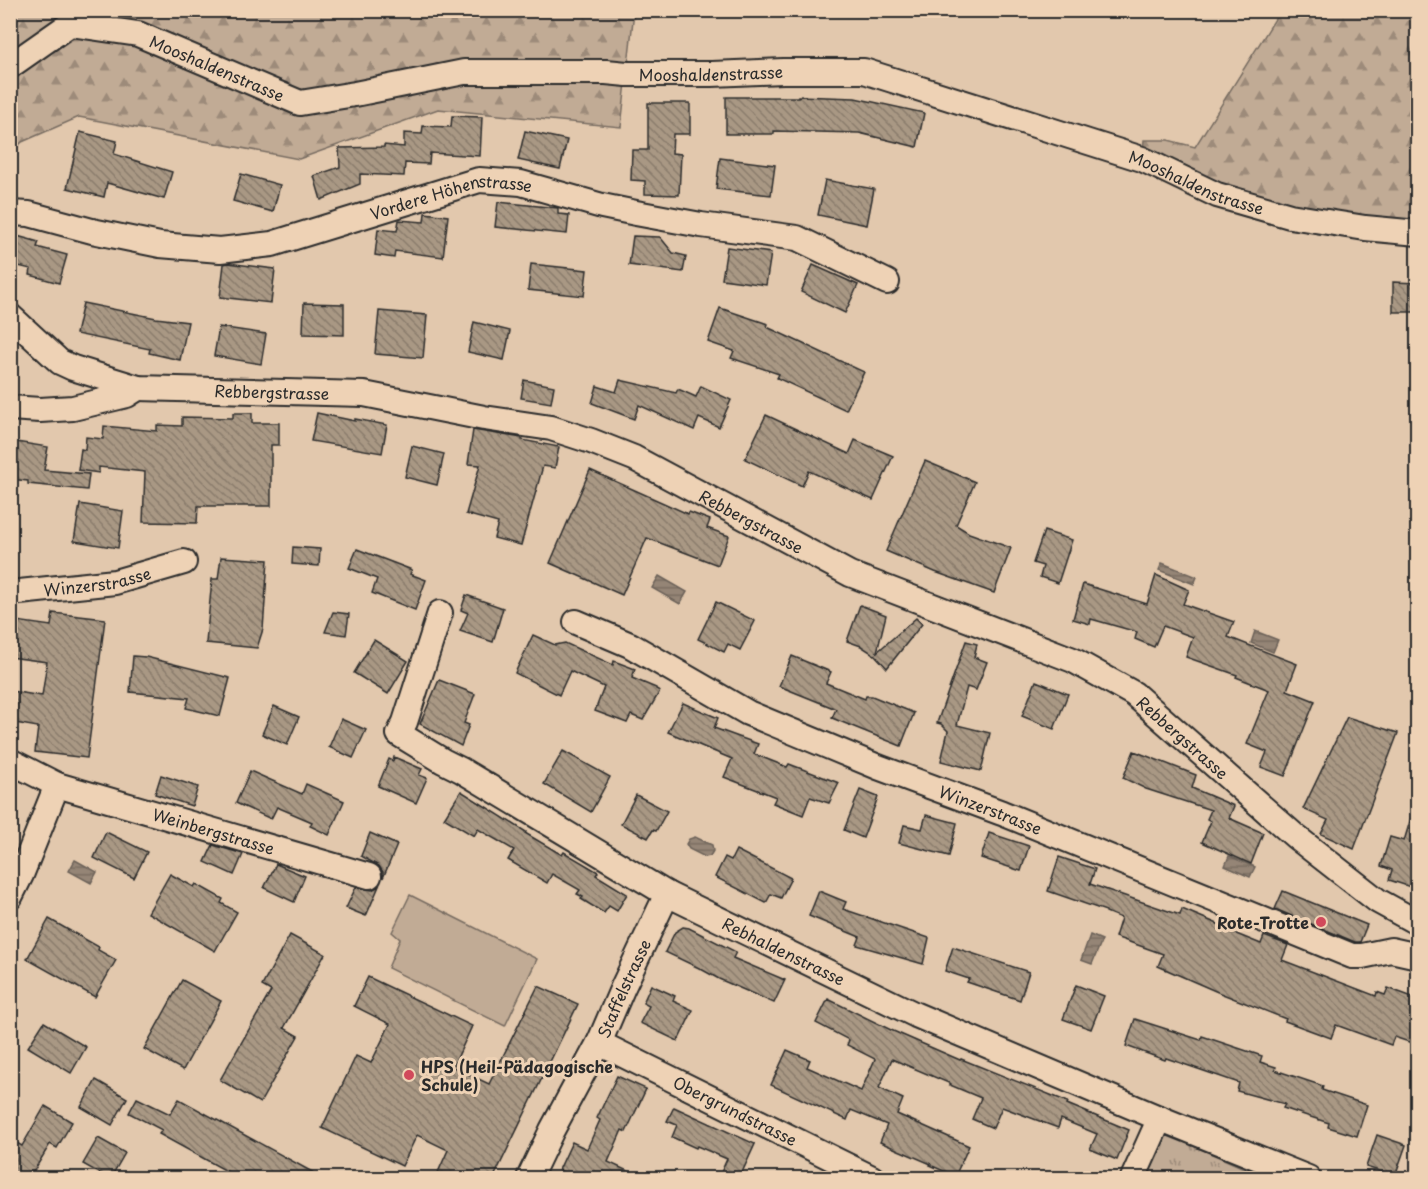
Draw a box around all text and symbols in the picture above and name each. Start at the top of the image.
street label: Mooshaldenstrasse [146,28,288,107]
street label: Mooshaldenstrasse [639,59,783,86]
street label: Mooshaldenstrasse [1126,144,1267,220]
street label: Vordere Höhenstrasse [367,168,535,225]
street label: Rebbergstrasse [214,378,330,405]
street label: Rebbergstrasse [695,483,808,559]
street label: Winzerstrasse [42,560,154,601]
street label: Rebbergstrasse [1132,690,1234,784]
street label: Winzerstrasse [936,779,1046,840]
street label: Weinbergstrasse [150,802,278,860]
place label: Rote-Trotte [1217,910,1309,934]
street label: Rebhaldenstrasse [718,911,849,991]
marker: Rote-Trotte [1314,915,1328,929]
street label: Staffelstrasse [591,935,656,1041]
place label: HPS (Heil-Pädagogische Schule) [421,1054,613,1096]
marker: HPS (Heil-Pädagogische Schule) [402,1068,416,1082]
street label: Obergrundstrasse [669,1070,801,1151]

